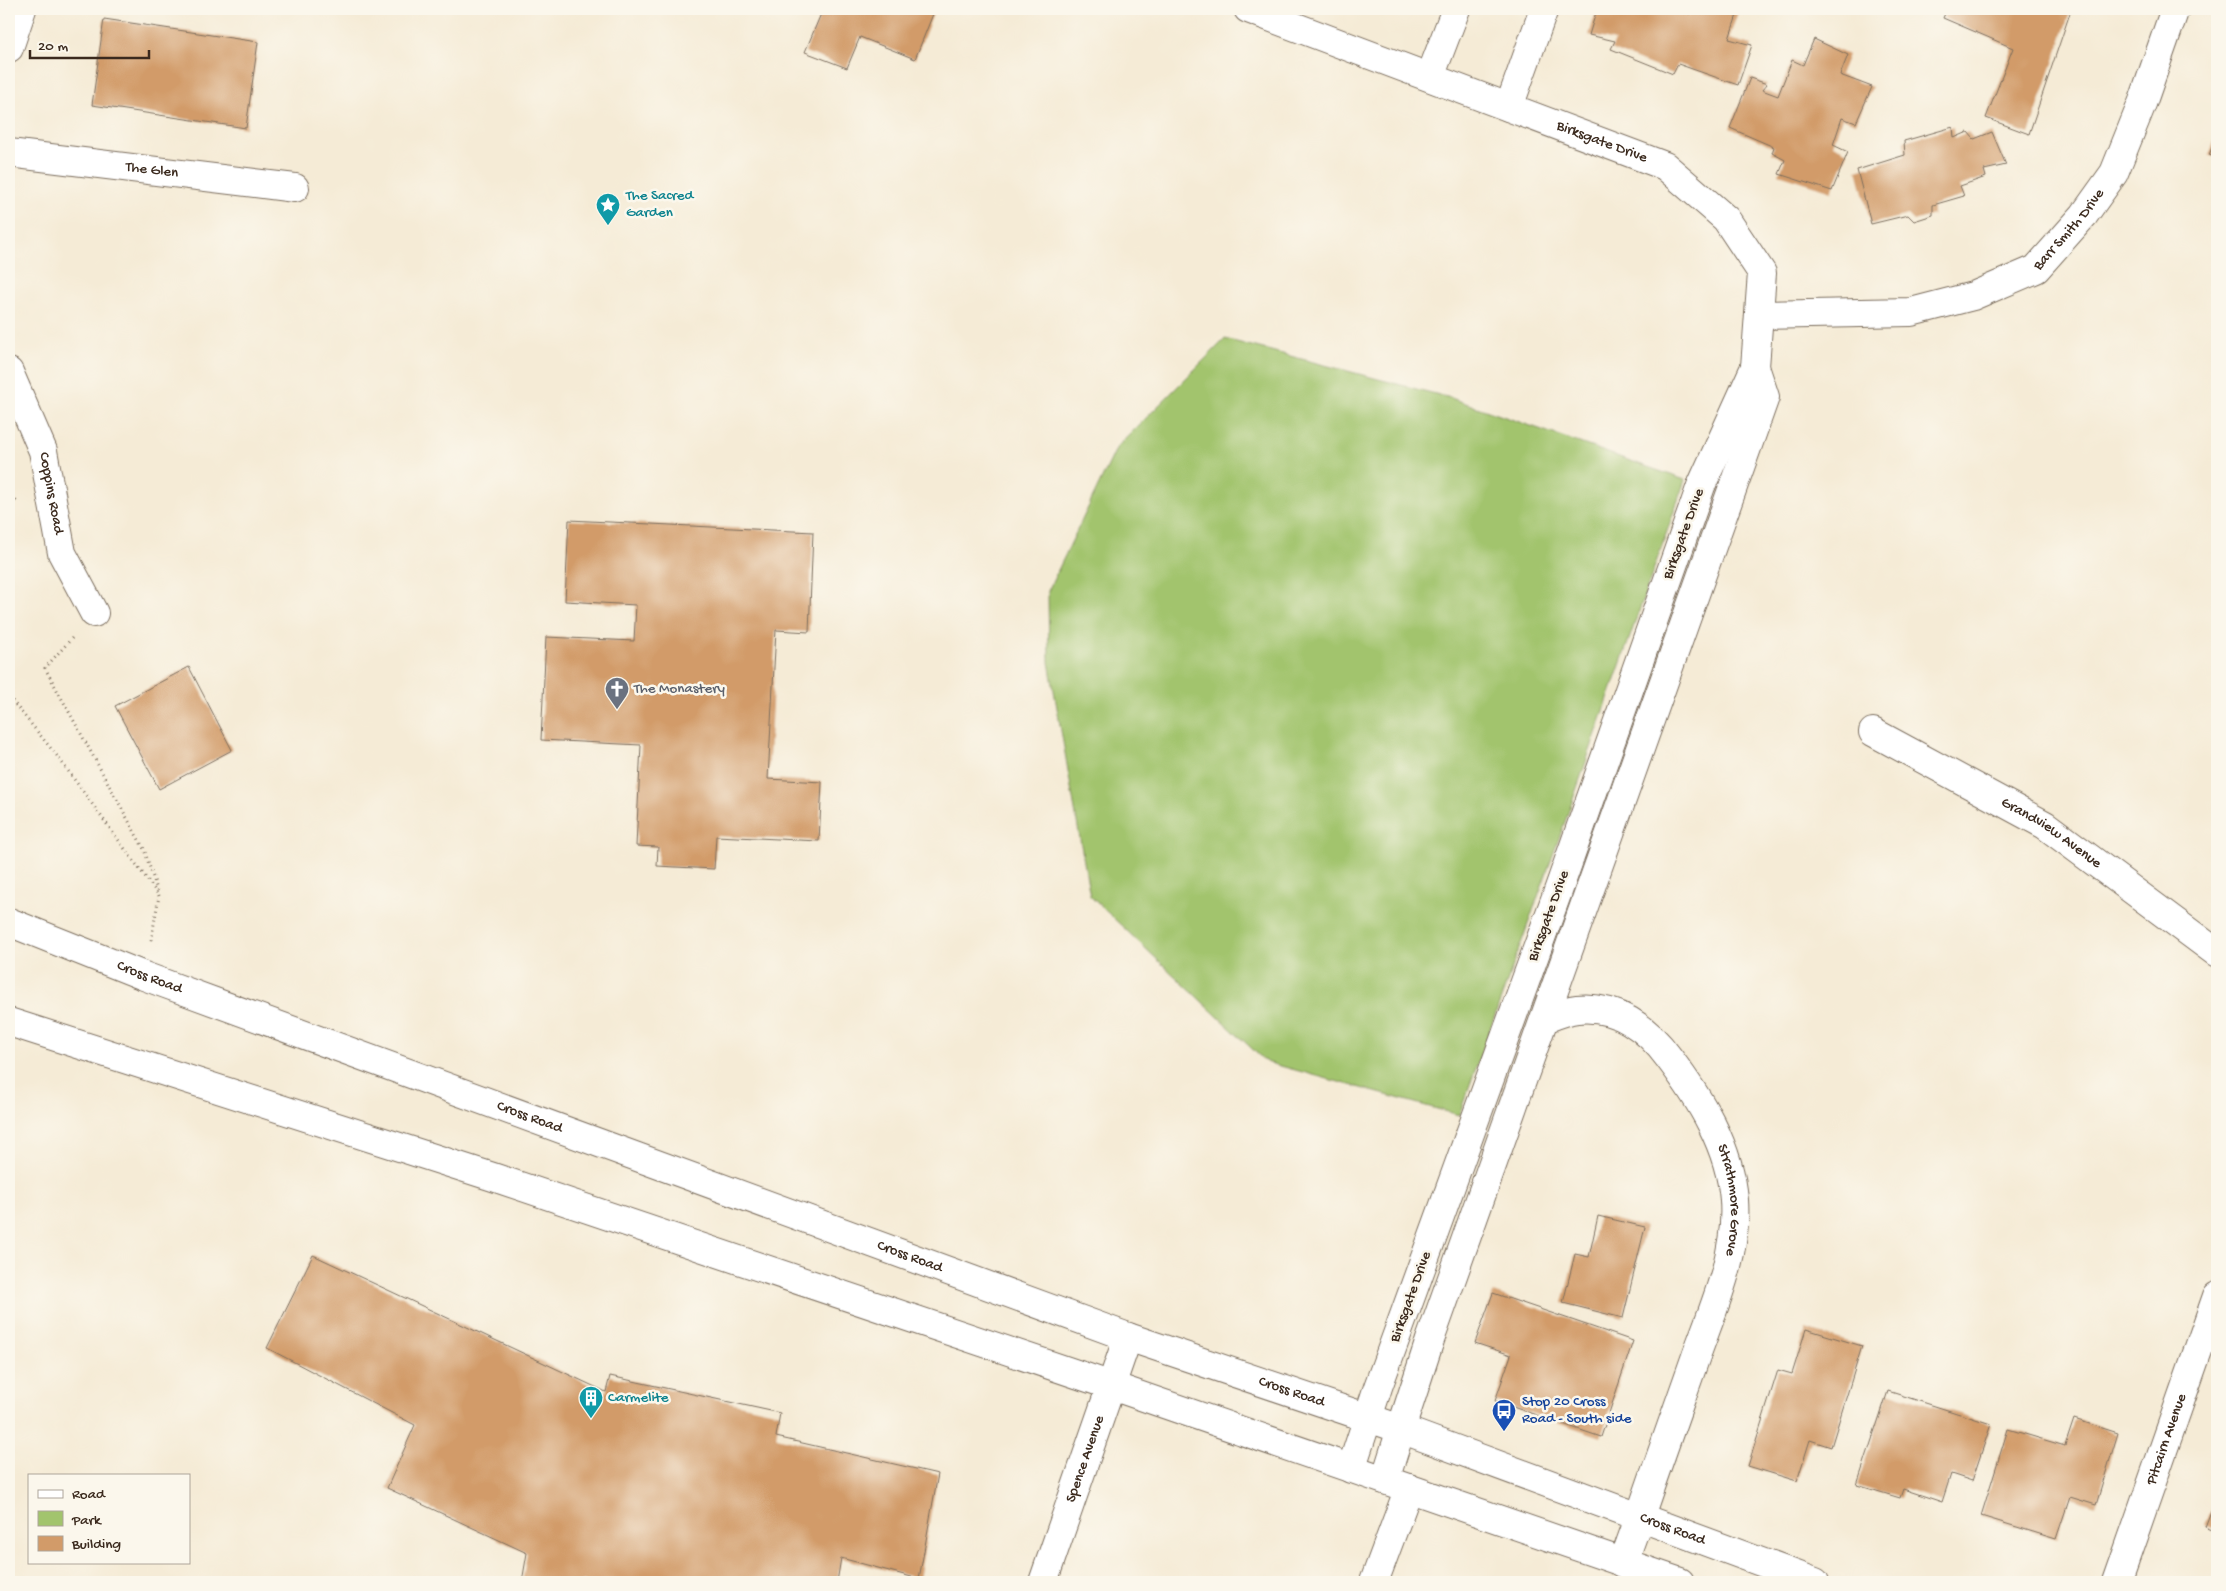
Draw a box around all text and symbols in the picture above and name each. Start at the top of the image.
scale bar [30,28,149,60]
text: 20 m [38,38,68,56]
street label: Birksgate Drive [1553,117,1650,168]
street label: The Glen [124,158,179,183]
street label: Barr Smith Drive [2029,185,2109,275]
place label: The Sacred Garden [625,187,695,222]
place icon: The Sacred Garden [595,192,621,226]
street label: Coppins Road [34,451,68,537]
street label: Birksgate Drive [1659,486,1709,583]
church icon: The Monastery [604,676,630,710]
place label: The Monastery [633,680,725,698]
street label: Grandview Avenue [1998,794,2105,873]
street label: Birksgate Drive [1524,868,1574,965]
street label: Cross Road [114,957,186,999]
street label: Cross Road [494,1097,566,1138]
street label: Strathmore Grove [1712,1142,1743,1258]
street label: Cross Road [874,1237,946,1278]
street label: Birksgate Drive [1386,1249,1436,1346]
street label: Cross Road [1256,1373,1328,1412]
building icon: Carmelite [578,1385,604,1419]
place label: Carmelite [608,1389,669,1407]
street label: Pitcairn Avenue [2142,1391,2191,1488]
place label: Stop 20 Cross Road - South side [1522,1393,1632,1428]
bus stop icon: Stop 20 Cross Road - South side [1491,1398,1517,1432]
street label: Spence Avenue [1062,1413,1109,1505]
legend [28,1474,190,1564]
text: Road [72,1486,106,1504]
street label: Cross Road [1637,1509,1709,1550]
text: Park [71,1512,102,1530]
text: Building [71,1536,121,1554]

